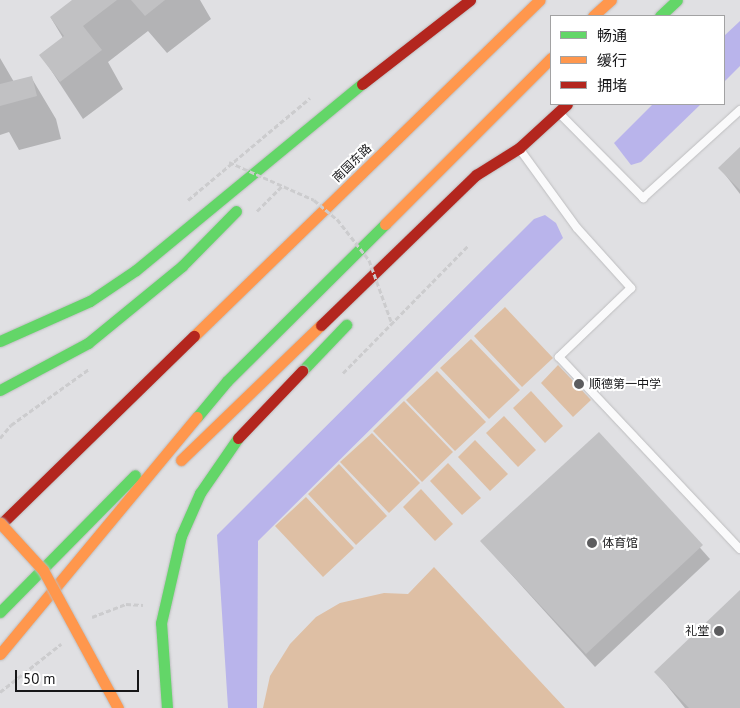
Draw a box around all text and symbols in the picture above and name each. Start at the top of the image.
legend [550,15,725,105]
text: 畅通 [597,26,627,45]
text: 缓行 [597,51,627,70]
text: 拥堵 [597,76,627,95]
street label: 南国东路 [330,141,374,185]
place label: 顺德第一中学 [589,377,661,391]
marker: 顺德第一中学 [573,378,585,390]
place label: 体育馆 [602,536,638,550]
marker: 体育馆 [586,537,598,549]
place label: 礼堂 [685,624,709,638]
marker: 礼堂 [713,625,725,637]
scale bar [18,660,141,692]
text: 50 m [23,669,56,688]

